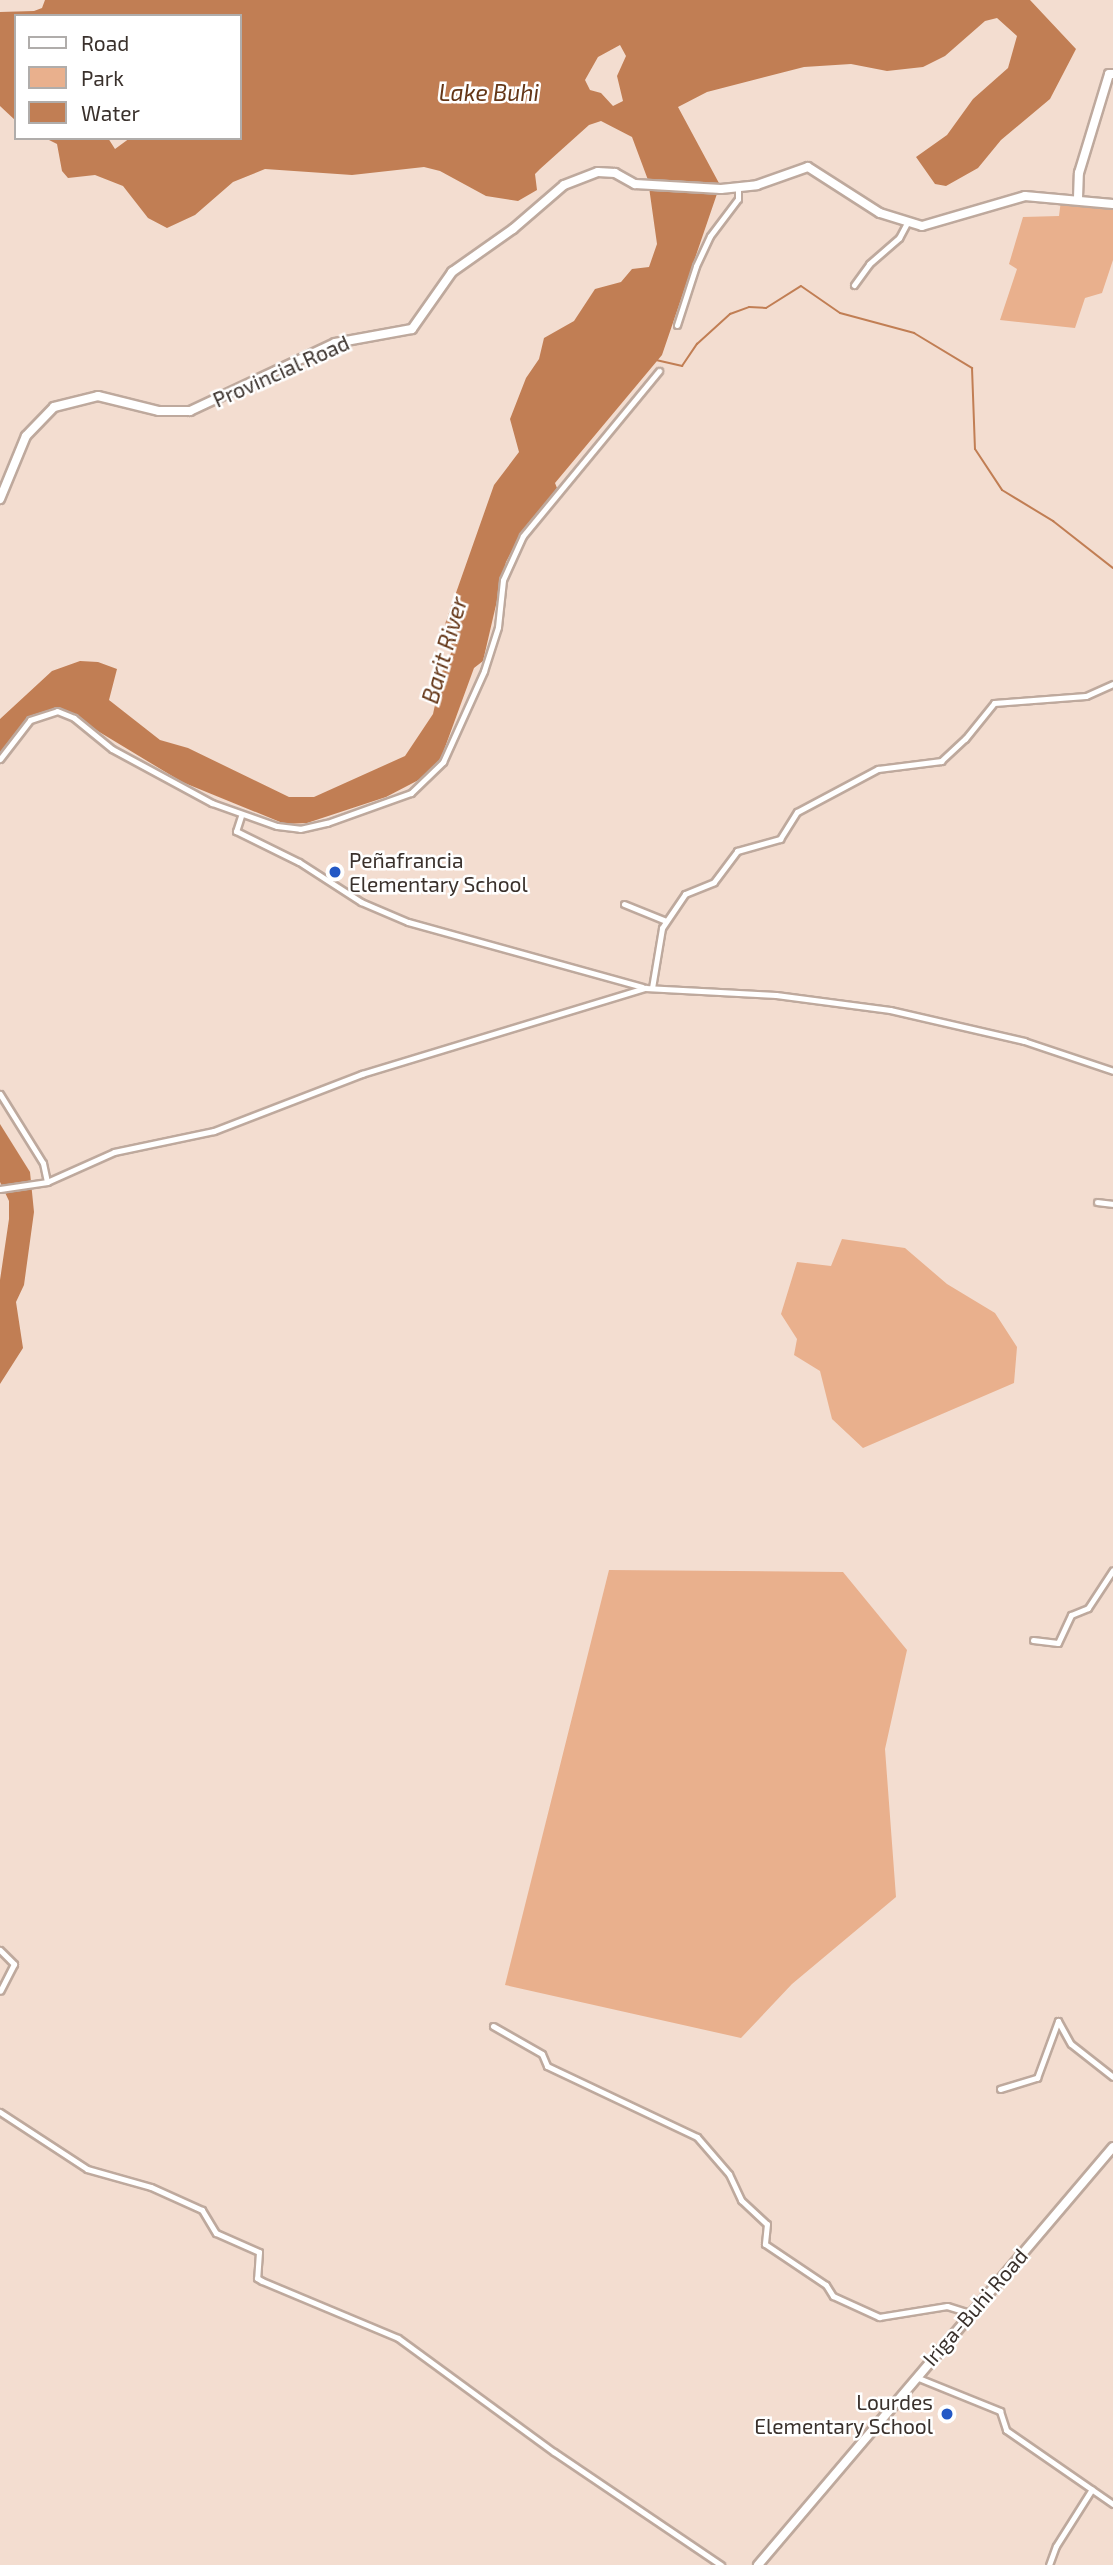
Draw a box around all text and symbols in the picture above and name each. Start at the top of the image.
legend [14,14,242,140]
text: Road [81,30,129,55]
text: Park [81,65,124,90]
water label: Lake Buhi [439,78,539,106]
text: Water [81,100,140,125]
street label: Provincial Road [209,330,353,412]
water label: Barit River [416,594,472,706]
place label: Peñafrancia Elementary School [349,847,528,897]
marker: Peñafrancia Elementary School [327,864,343,880]
street label: Iriga-Buhi Road [917,2243,1033,2371]
place label: Lourdes Elementary School [754,2389,933,2439]
marker: Lourdes Elementary School [939,2406,955,2422]

